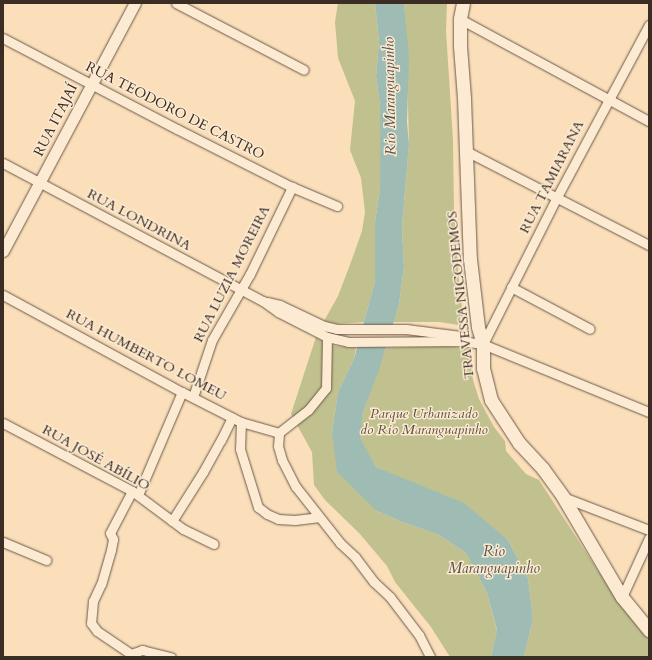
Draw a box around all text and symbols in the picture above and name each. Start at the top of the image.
water label: Rio Maranguapinho [380,37,400,155]
street label: RUA TEODORO DE CASTRO [83,58,267,164]
street label: RUA ITAJAÍ [31,81,81,159]
street label: RUA TAMIARANA [516,118,588,236]
street label: RUA LONDRINA [84,186,194,254]
street label: RUA LUZIA MOREIRA [190,203,274,345]
street label: TRAVESSA NICODEMOS [444,210,478,380]
street label: RUA HUMBERTO LOMEU [63,306,229,404]
park label: Parque Urbanizado do Rio Maranguapinho [360,406,488,438]
street label: RUA JOSÉ ABÍLIO [39,421,153,495]
water label: Rio Maranguapinho [448,542,540,577]

